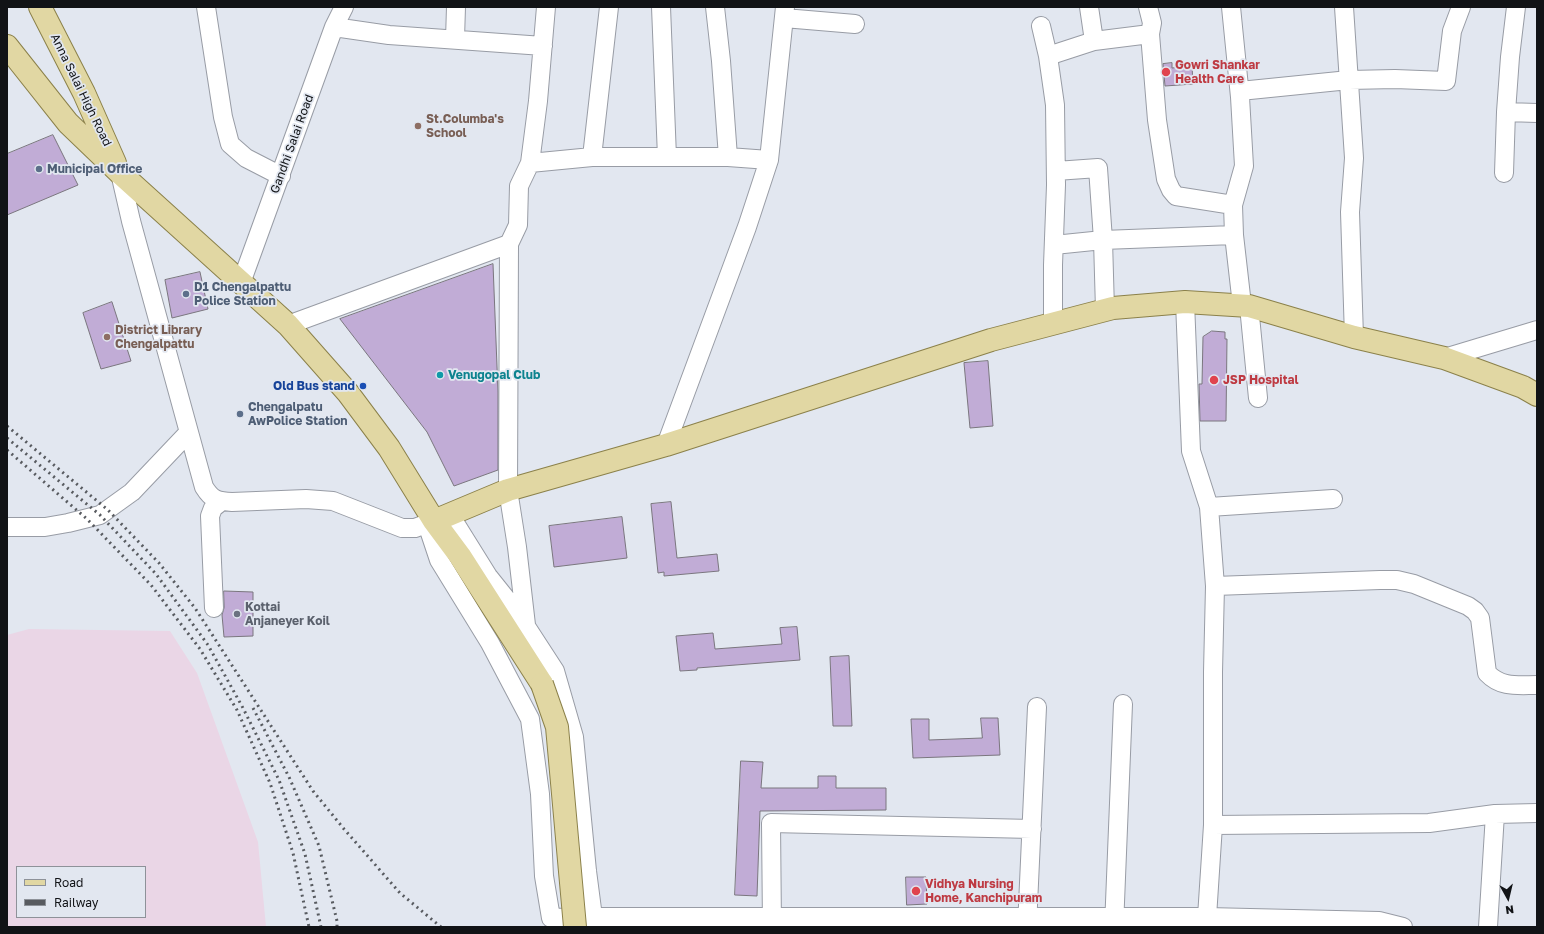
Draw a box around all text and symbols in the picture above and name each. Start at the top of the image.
street label: Anna Salai High Road [47,31,115,149]
place label: Gowri Shankar Health Care [1175,58,1260,86]
marker: Gowri Shankar Health Care [1160,66,1172,78]
street label: Gandhi Salai Road [267,93,317,195]
place label: St.Columba's School [426,112,504,140]
marker: St.Columba's School [413,121,423,131]
place label: Municipal Office [47,162,142,176]
marker: Municipal Office [34,164,44,174]
place label: D1 Chengalpattu Police Station [194,280,291,308]
marker: D1 Chengalpattu Police Station [181,289,191,299]
place label: District Library Chengalpattu [115,323,202,351]
marker: District Library Chengalpattu [102,332,112,342]
place label: Venugopal Club [448,368,540,382]
marker: Venugopal Club [435,370,445,380]
place label: JSP Hospital [1223,373,1298,387]
marker: JSP Hospital [1208,374,1220,386]
place label: Old Bus stand [273,379,355,393]
marker: Old Bus stand [358,381,368,391]
place label: Chengalpatu AwPolice Station [248,400,348,428]
marker: Chengalpatu AwPolice Station [235,409,245,419]
place label: Kottai Anjaneyer Koil [245,600,330,628]
marker: Kottai Anjaneyer Koil [232,609,242,619]
legend [16,866,146,918]
text: Road [54,875,83,890]
place label: Vidhya Nursing Home, Kanchipuram [925,877,1042,905]
north arrow [1488,878,1528,918]
marker: Vidhya Nursing Home, Kanchipuram [910,885,922,897]
text: Railway [54,895,99,910]
text: N [1505,903,1515,917]

